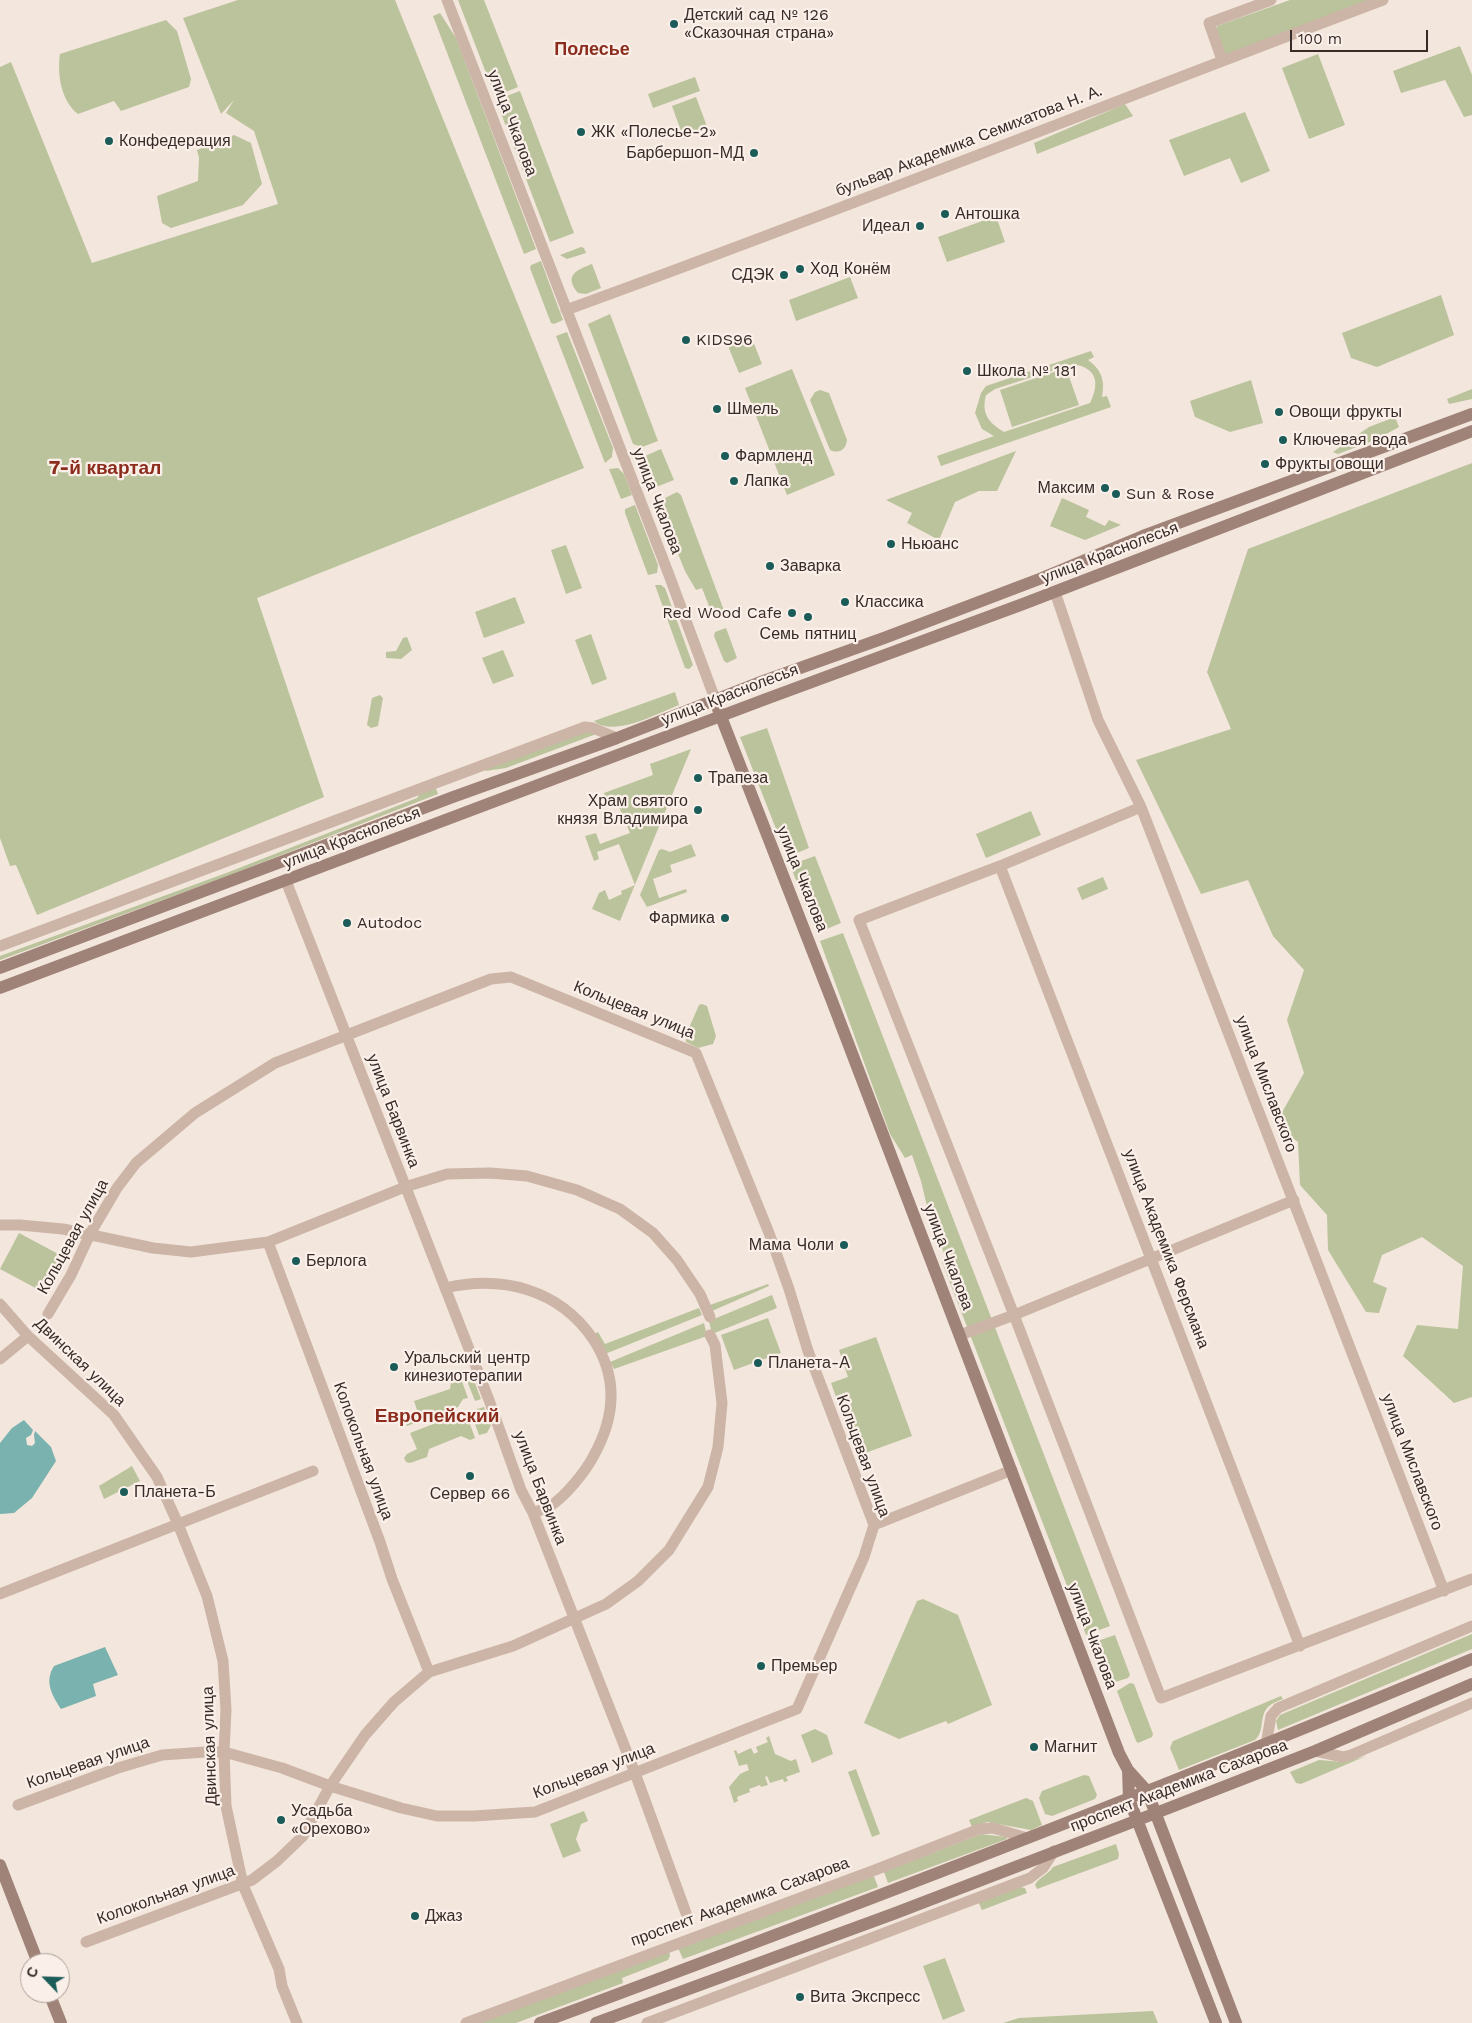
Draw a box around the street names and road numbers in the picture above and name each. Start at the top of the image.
street label: улица Чкалова [483,67,541,179]
street label: бульвар Академика Семихатова Н. А. [833,81,1105,201]
street label: улица Чкалова [628,445,686,557]
street label: улица Краснолесья [1039,518,1181,588]
street label: улица Краснолесья [659,660,801,730]
street label: улица Краснолесья [281,803,423,873]
street label: улица Чкалова [772,823,832,935]
street label: Кольцевая улица [571,977,697,1043]
street label: улица Миславского [1231,1013,1301,1155]
street label: улица Барвинка [362,1051,424,1171]
street label: улица Академика Ферсмана [1119,1147,1213,1351]
street label: Кольцевая улица [33,1176,113,1298]
street label: улица Чкалова [919,1201,977,1313]
street label: Двинская улица [30,1314,130,1410]
street label: Колокольная улица [329,1379,397,1523]
street label: улица Миславского [1377,1391,1447,1533]
street label: Кольцевая улица [832,1392,894,1520]
street label: улица Барвинка [509,1428,571,1548]
street label: улица Чкалова [1063,1580,1121,1692]
street label: Двинская улица [198,1686,222,1806]
street label: Кольцевая улица [24,1733,152,1793]
street label: проспект Академика Сахарова [1068,1736,1290,1836]
street label: Кольцевая улица [530,1739,658,1803]
street label: проспект Академика Сахарова [628,1853,852,1951]
street label: Колокольная улица [94,1861,238,1929]

